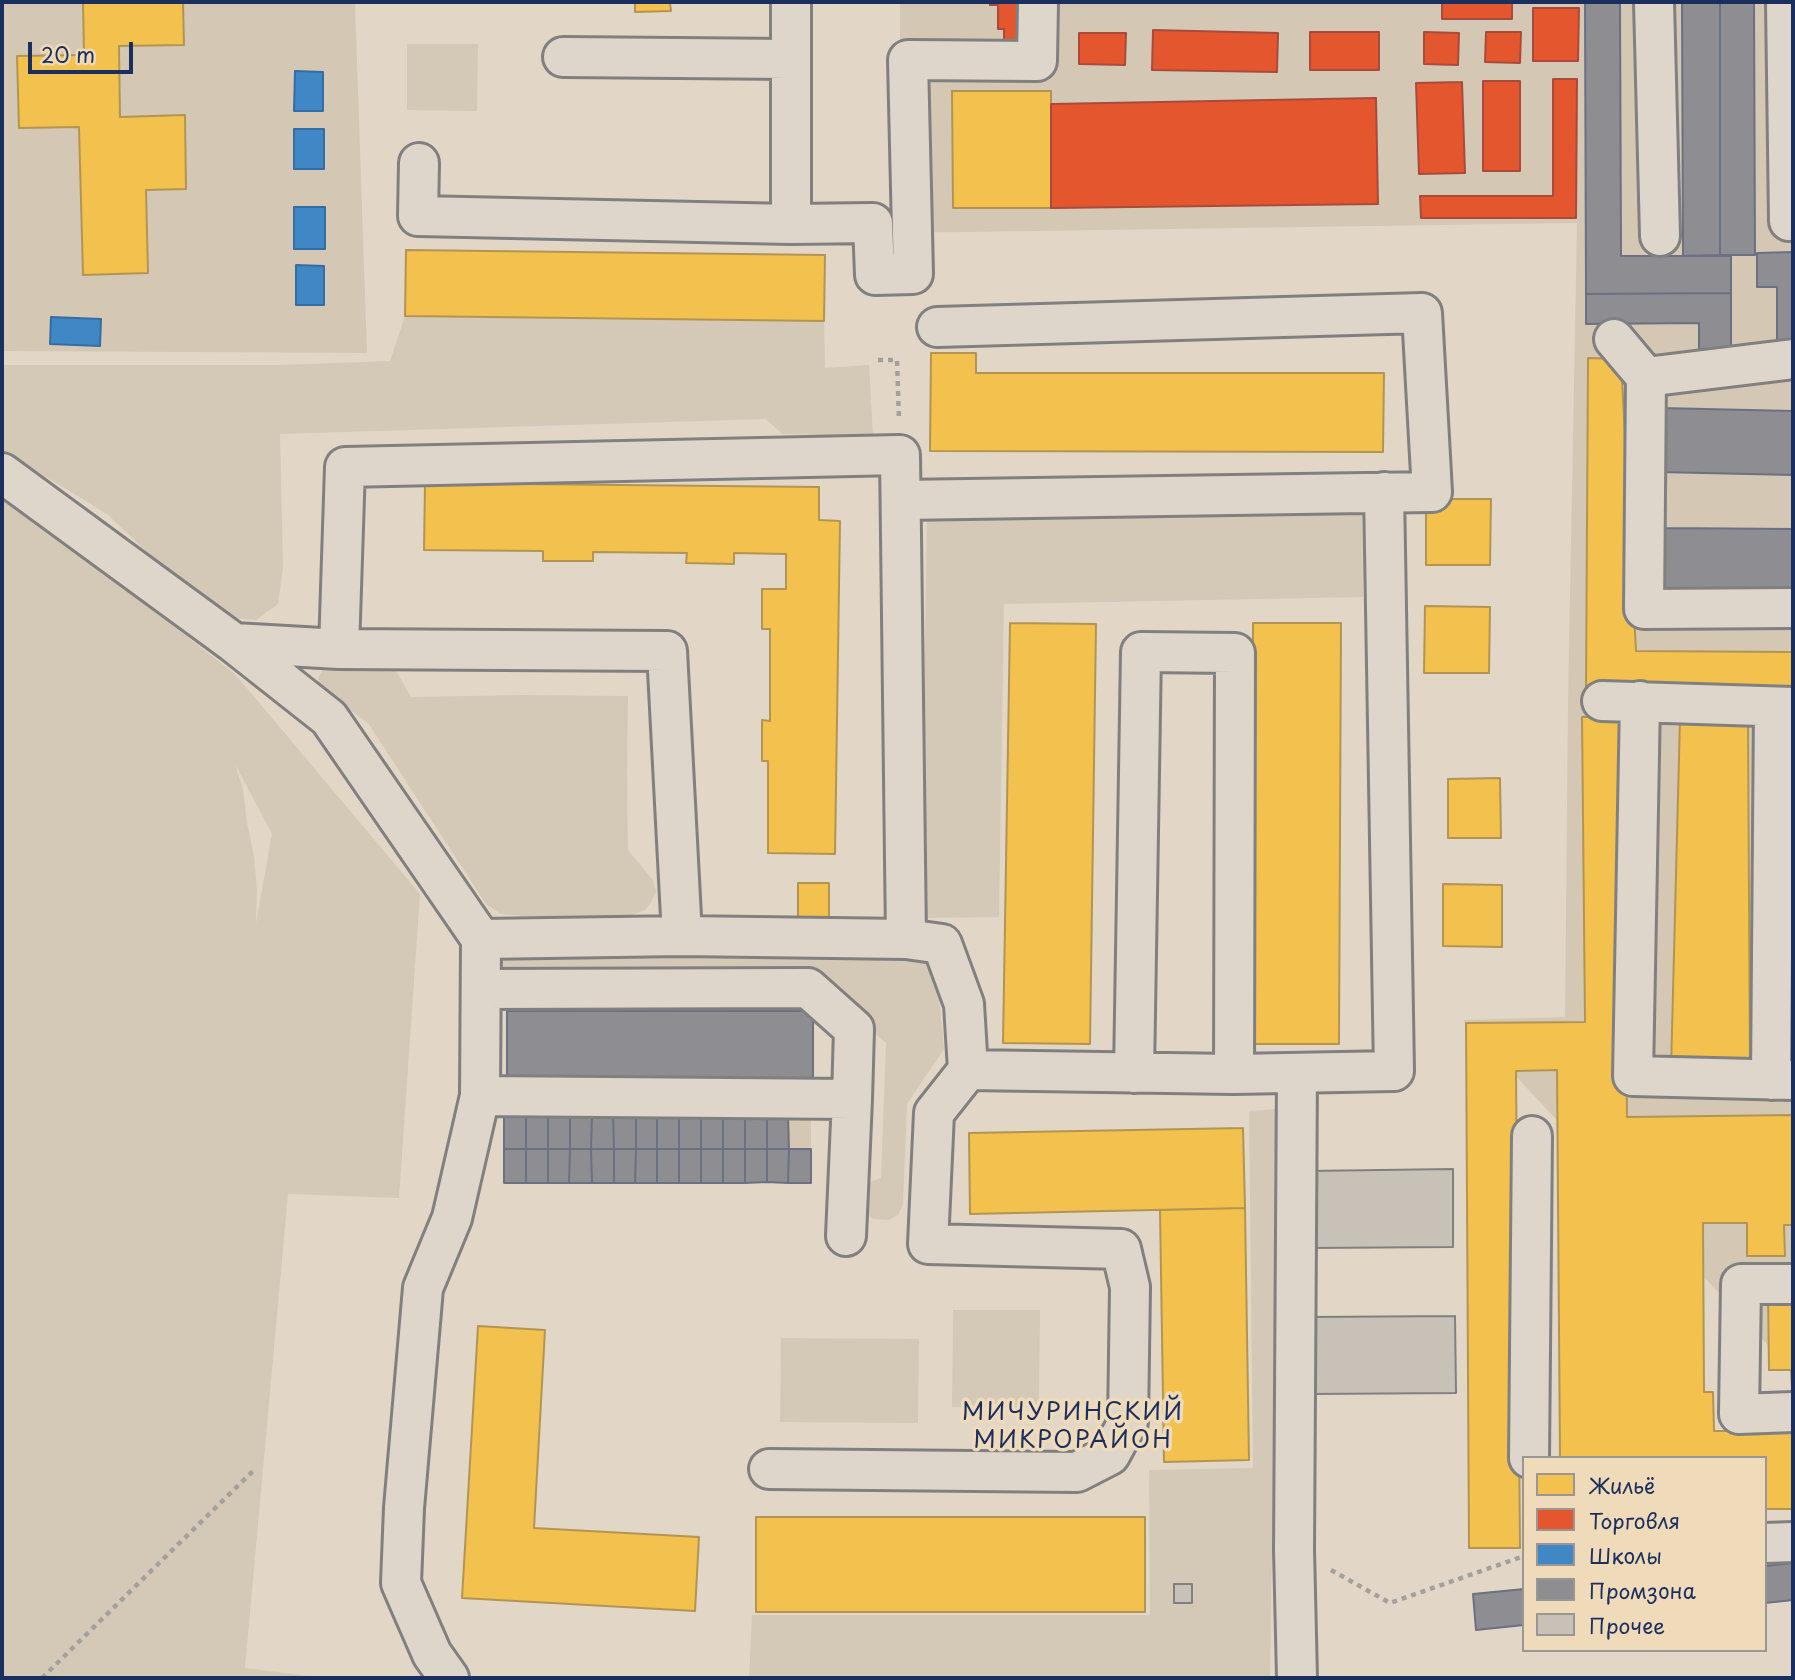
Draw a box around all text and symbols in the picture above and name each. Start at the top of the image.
scale bar [32,28,136,72]
text: 20 m [41,38,95,70]
district label: МИЧУРИНСКИЙ МИКРОРАЙОН [964,1399,1182,1455]
legend [1522,1456,1767,1652]
text: Жильё [1589,1469,1655,1501]
text: Торговля [1589,1504,1680,1536]
text: Школы [1589,1539,1662,1571]
text: Промзона [1589,1574,1696,1606]
text: Прочее [1589,1609,1665,1641]

